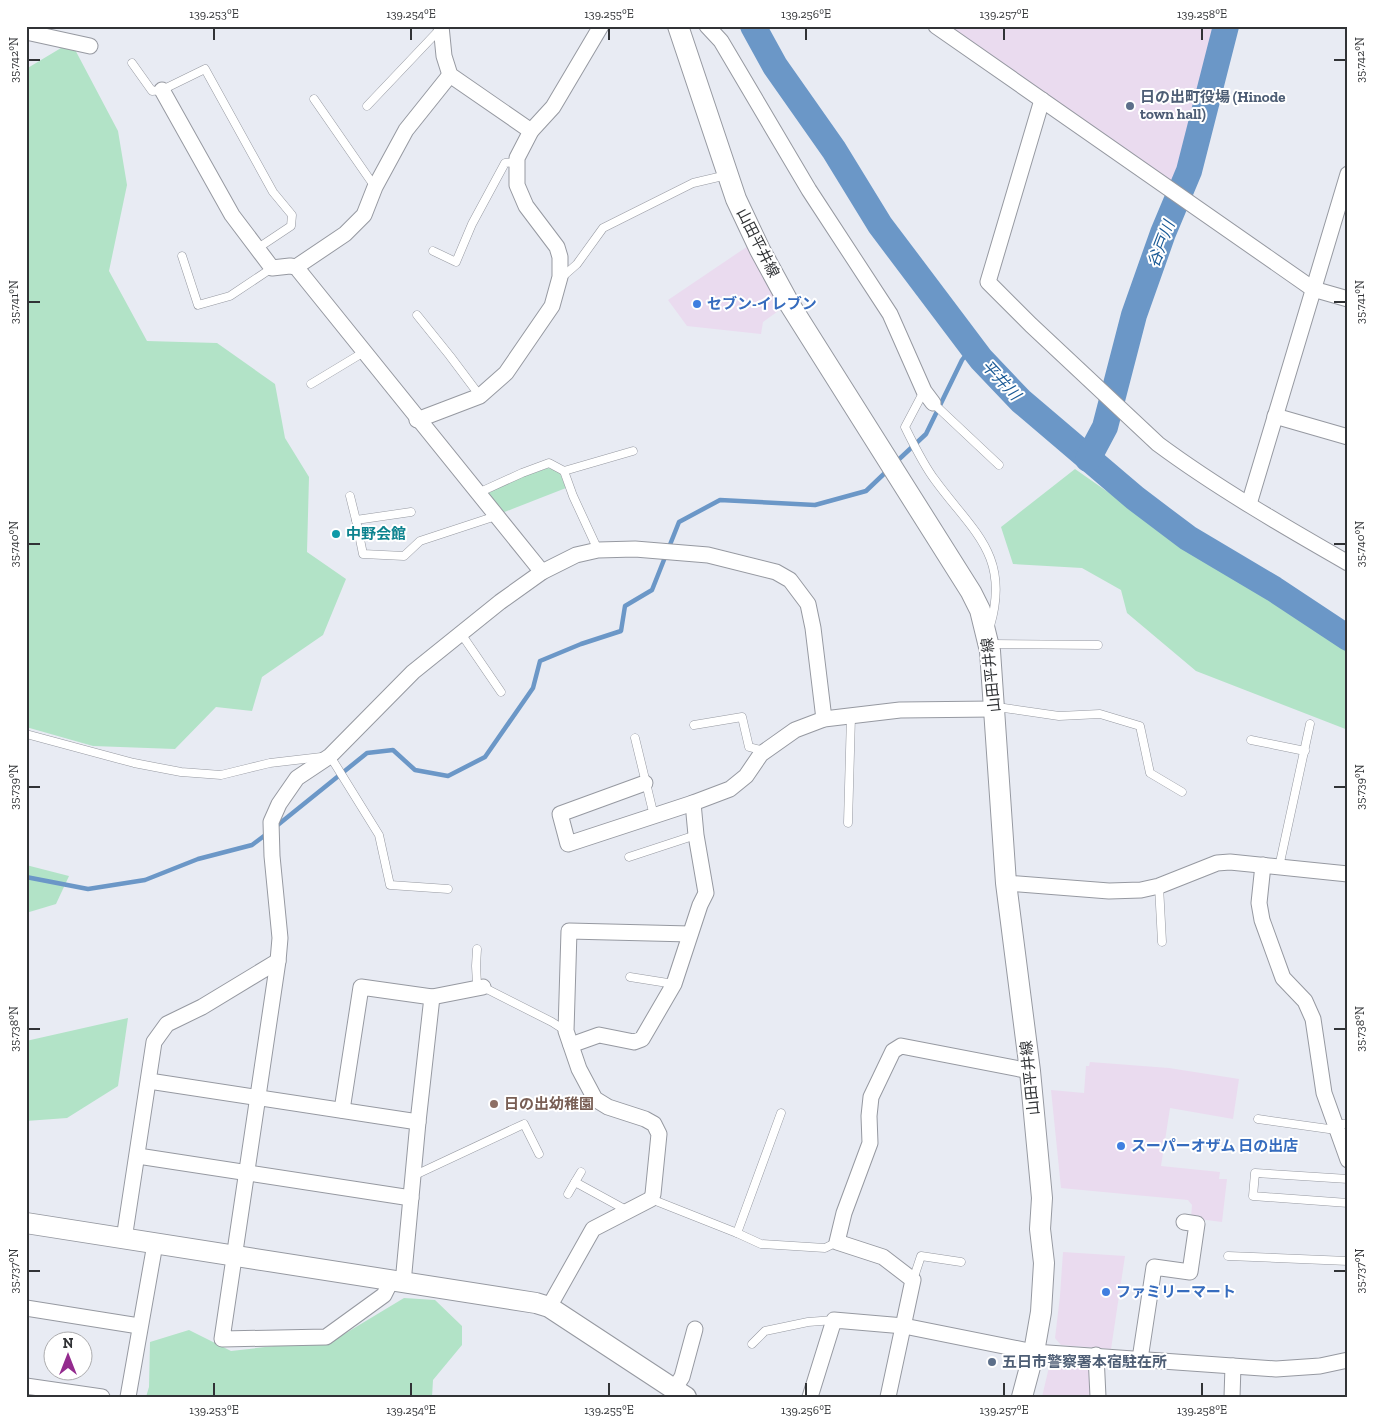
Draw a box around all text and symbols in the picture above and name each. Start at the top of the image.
text: 139.253°E [189,7,239,21]
text: 139.254°E [386,7,436,21]
text: 139.255°E [584,7,634,21]
text: 139.256°E [781,7,831,21]
text: 139.257°E [979,7,1029,21]
text: 139.258°E [1177,7,1227,21]
text: 35.742°N [7,37,21,83]
text: 35.742°N [1353,37,1367,83]
place label: 日の出町役場 (Hinode town hall) [1140,88,1285,123]
marker: 日の出町役場 (Hinode town hall) [1124,100,1136,112]
street label: 山田平井線 [733,205,783,281]
water label: 谷戸川 [1144,216,1179,270]
text: 35.741°N [7,280,21,324]
text: 35.741°N [1353,280,1367,324]
place label: セブン-イレブン [707,295,817,313]
marker: セブン-イレブン [691,298,703,310]
water label: 平井川 [978,356,1026,405]
text: 35.740°N [7,521,21,567]
text: 35.740°N [1353,521,1367,567]
place label: 中野会館 [346,525,406,543]
marker: 中野会館 [330,528,342,540]
street label: 山田平井線 [978,637,1004,713]
text: 35.739°N [7,764,21,810]
text: 35.739°N [1353,764,1367,810]
text: 35.738°N [7,1006,21,1052]
text: 35.738°N [1353,1006,1367,1052]
street label: 山田平井線 [1017,1040,1043,1116]
place label: 日の出幼稚園 [504,1095,594,1113]
marker: 日の出幼稚園 [488,1098,500,1110]
place label: スーパーオザム 日の出店 [1131,1137,1298,1155]
marker: スーパーオザム 日の出店 [1115,1140,1127,1152]
text: 35.737°N [7,1248,21,1293]
text: 35.737°N [1353,1248,1367,1293]
place label: ファミリーマート [1116,1283,1236,1301]
marker: ファミリーマート [1100,1286,1112,1298]
north arrow [42,1330,92,1380]
text: N [63,1335,74,1352]
place label: 五日市警察署本宿駐在所 [1002,1353,1167,1371]
marker: 五日市警察署本宿駐在所 [986,1356,998,1368]
text: 139.253°E [189,1403,239,1417]
text: 139.254°E [386,1403,436,1417]
text: 139.255°E [584,1403,634,1417]
text: 139.256°E [781,1403,831,1417]
text: 139.257°E [979,1403,1029,1417]
text: 139.258°E [1177,1403,1227,1417]

